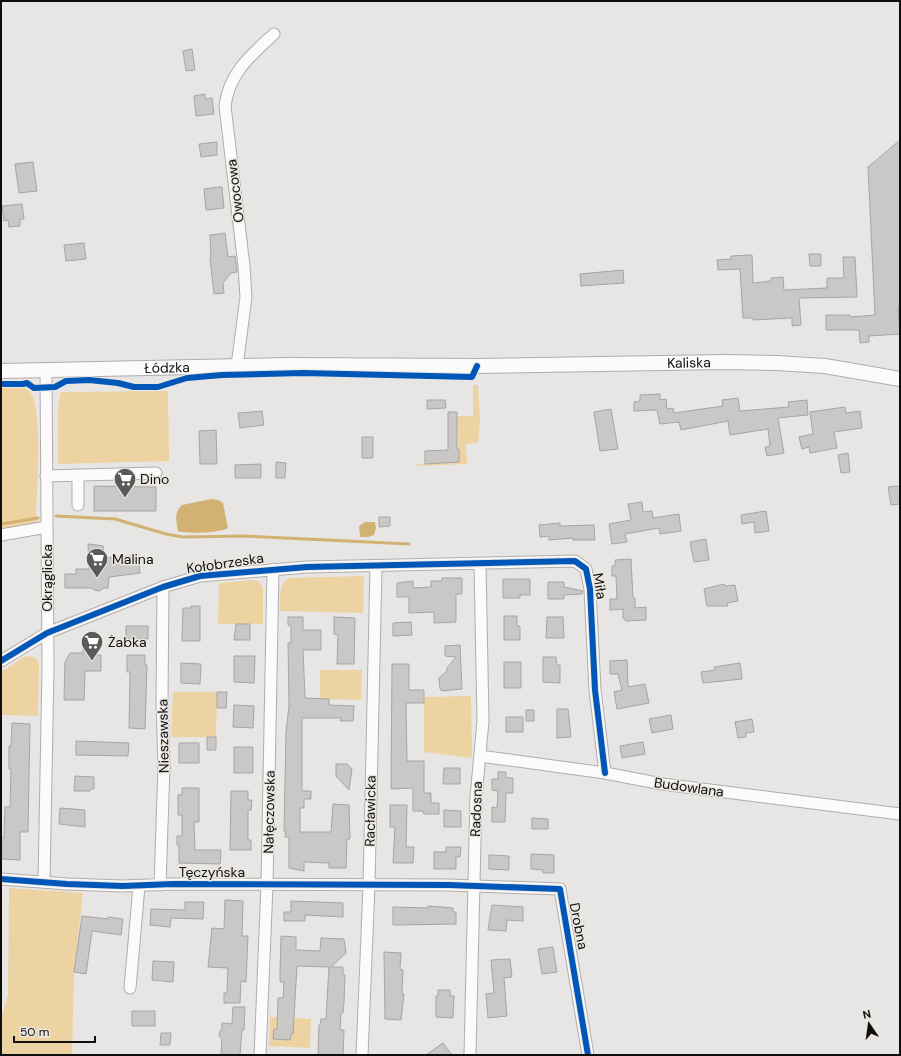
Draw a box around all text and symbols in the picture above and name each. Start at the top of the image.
street label: Owocowa [222,158,248,224]
street label: Kaliska [667,353,711,372]
street label: Łódzka [144,358,190,377]
supermarket icon: Dino [112,466,138,499]
place label: Dino [140,470,169,488]
street label: Okrąglicka [38,544,56,612]
supermarket icon: Malina [84,546,110,579]
street label: Kołobrzeska [185,549,265,577]
place label: Malina [112,550,154,568]
street label: Miła [589,572,611,600]
supermarket icon: Żabka [79,629,105,662]
place label: Żabka [108,633,147,651]
street label: Nieszawska [153,699,173,773]
street label: Nałęczowska [259,770,279,854]
street label: Budowlana [653,773,725,801]
street label: Racławicka [360,775,380,847]
street label: Radosna [466,781,486,837]
street label: Tęczyńska [179,863,245,881]
street label: Drobna [566,901,592,951]
north arrow [849,1004,889,1044]
text: N [861,1007,872,1022]
scale bar [14,1018,95,1044]
text: 50 m [20,1024,49,1040]

